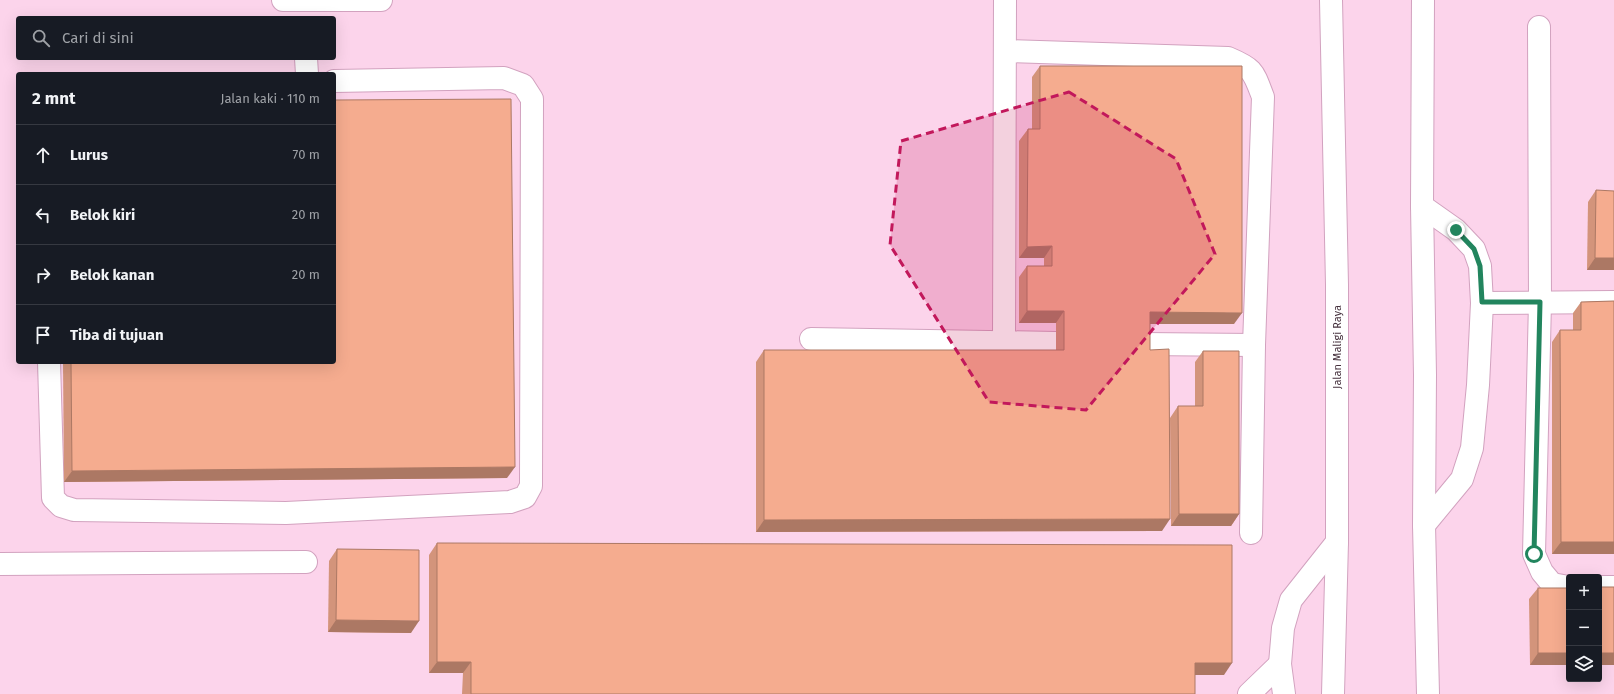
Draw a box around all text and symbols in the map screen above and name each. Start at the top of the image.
search box [16,16,336,60]
icon: search [30,27,52,49]
text: Cari di sini [62,29,134,47]
text: 2 mnt [32,88,76,109]
text: Jalan kaki · 110 m [220,91,320,106]
icon: ahead [32,144,54,166]
text: Lurus [70,146,108,164]
text: 70 m [293,147,320,162]
icon: left [32,204,54,226]
text: Belok kiri [70,206,135,224]
text: 20 m [292,207,320,222]
route end [1447,221,1465,239]
icon: right [32,264,54,286]
text: Belok kanan [70,266,154,284]
text: 20 m [292,267,320,282]
street label: Jalan Maligi Raya [1331,305,1344,389]
icon: arrive [32,324,54,346]
text: Tiba di tujuan [70,326,164,344]
route start [1525,545,1543,563]
map controls [1566,574,1602,682]
button: + [1566,574,1602,610]
button: − [1566,610,1602,646]
button: layers [1566,646,1602,682]

